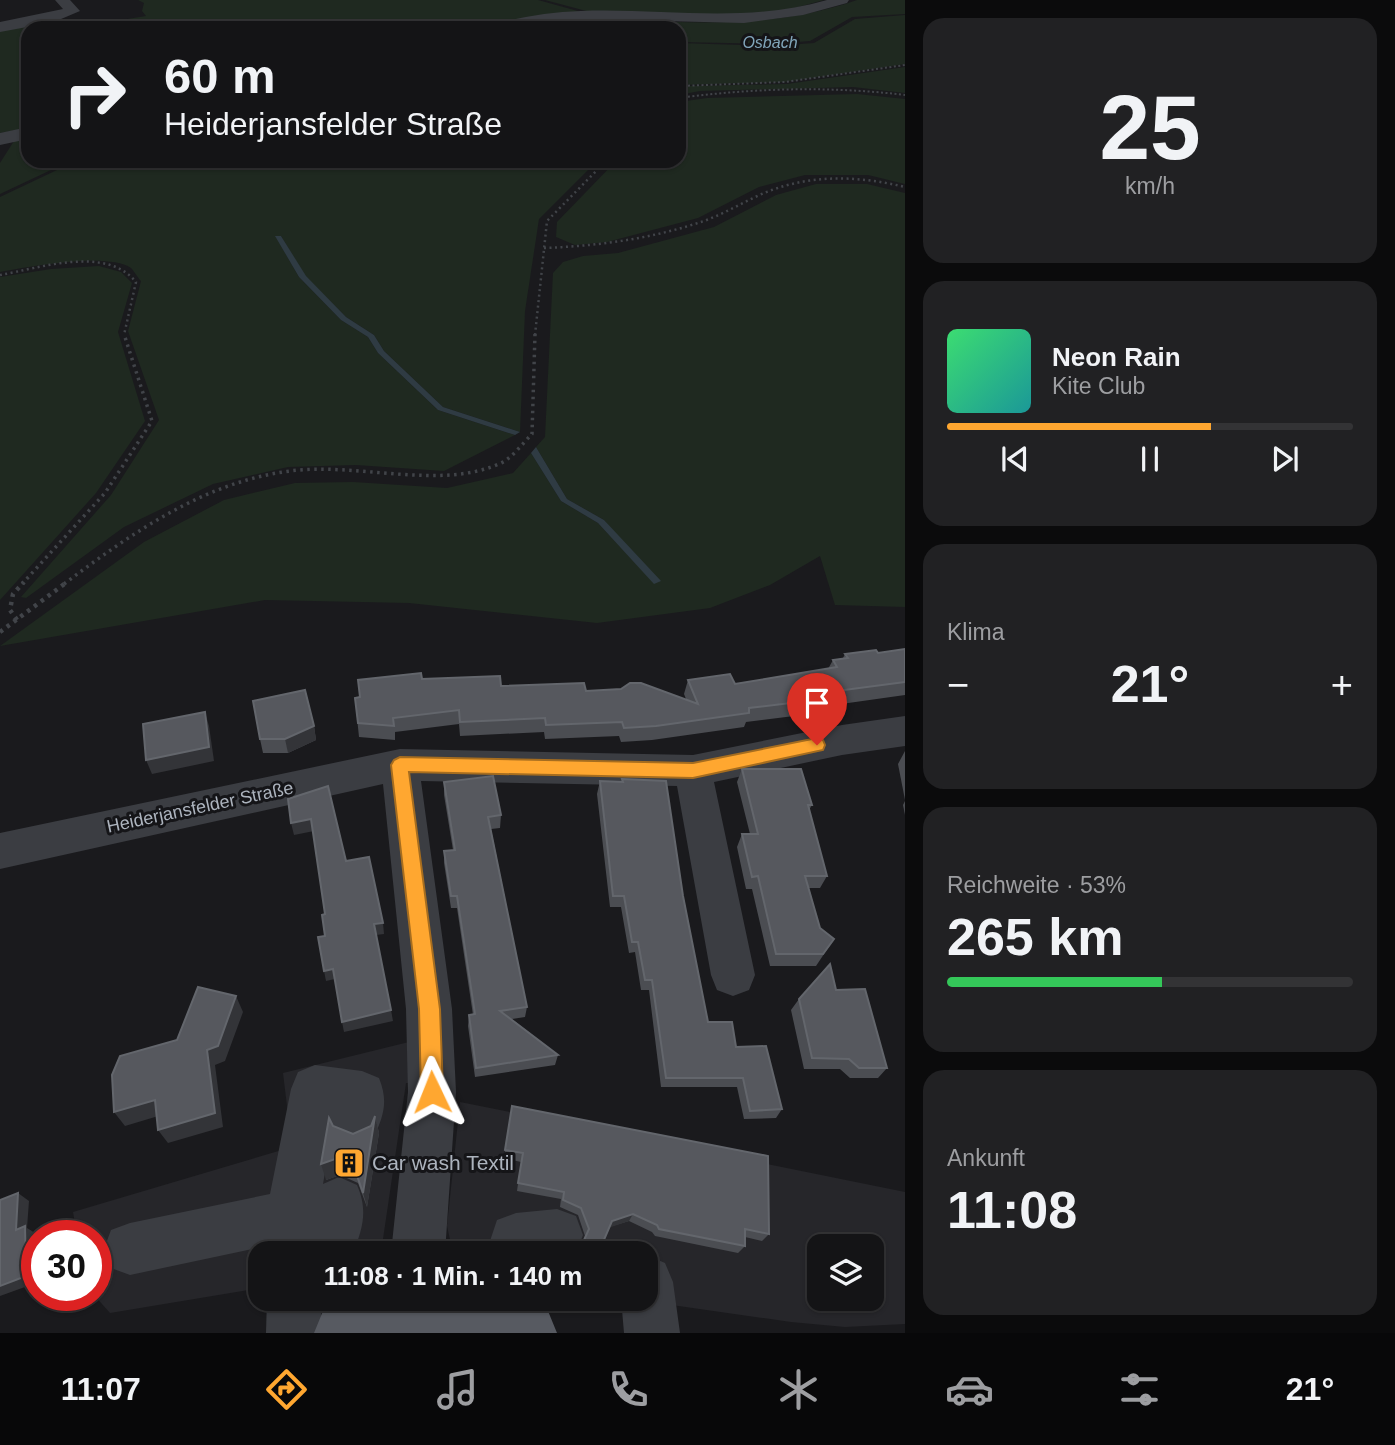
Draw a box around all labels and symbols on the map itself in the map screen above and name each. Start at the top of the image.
water label: Osbach [742,34,798,51]
pin [787,673,847,745]
street label: Heiderjansfelder Straße [105,777,295,837]
position arrow [395,1055,469,1129]
building icon: Car wash Textil [332,1146,366,1180]
place label: Car wash Textil [372,1151,514,1174]
speed limit sign: 30 [21,1220,112,1311]

